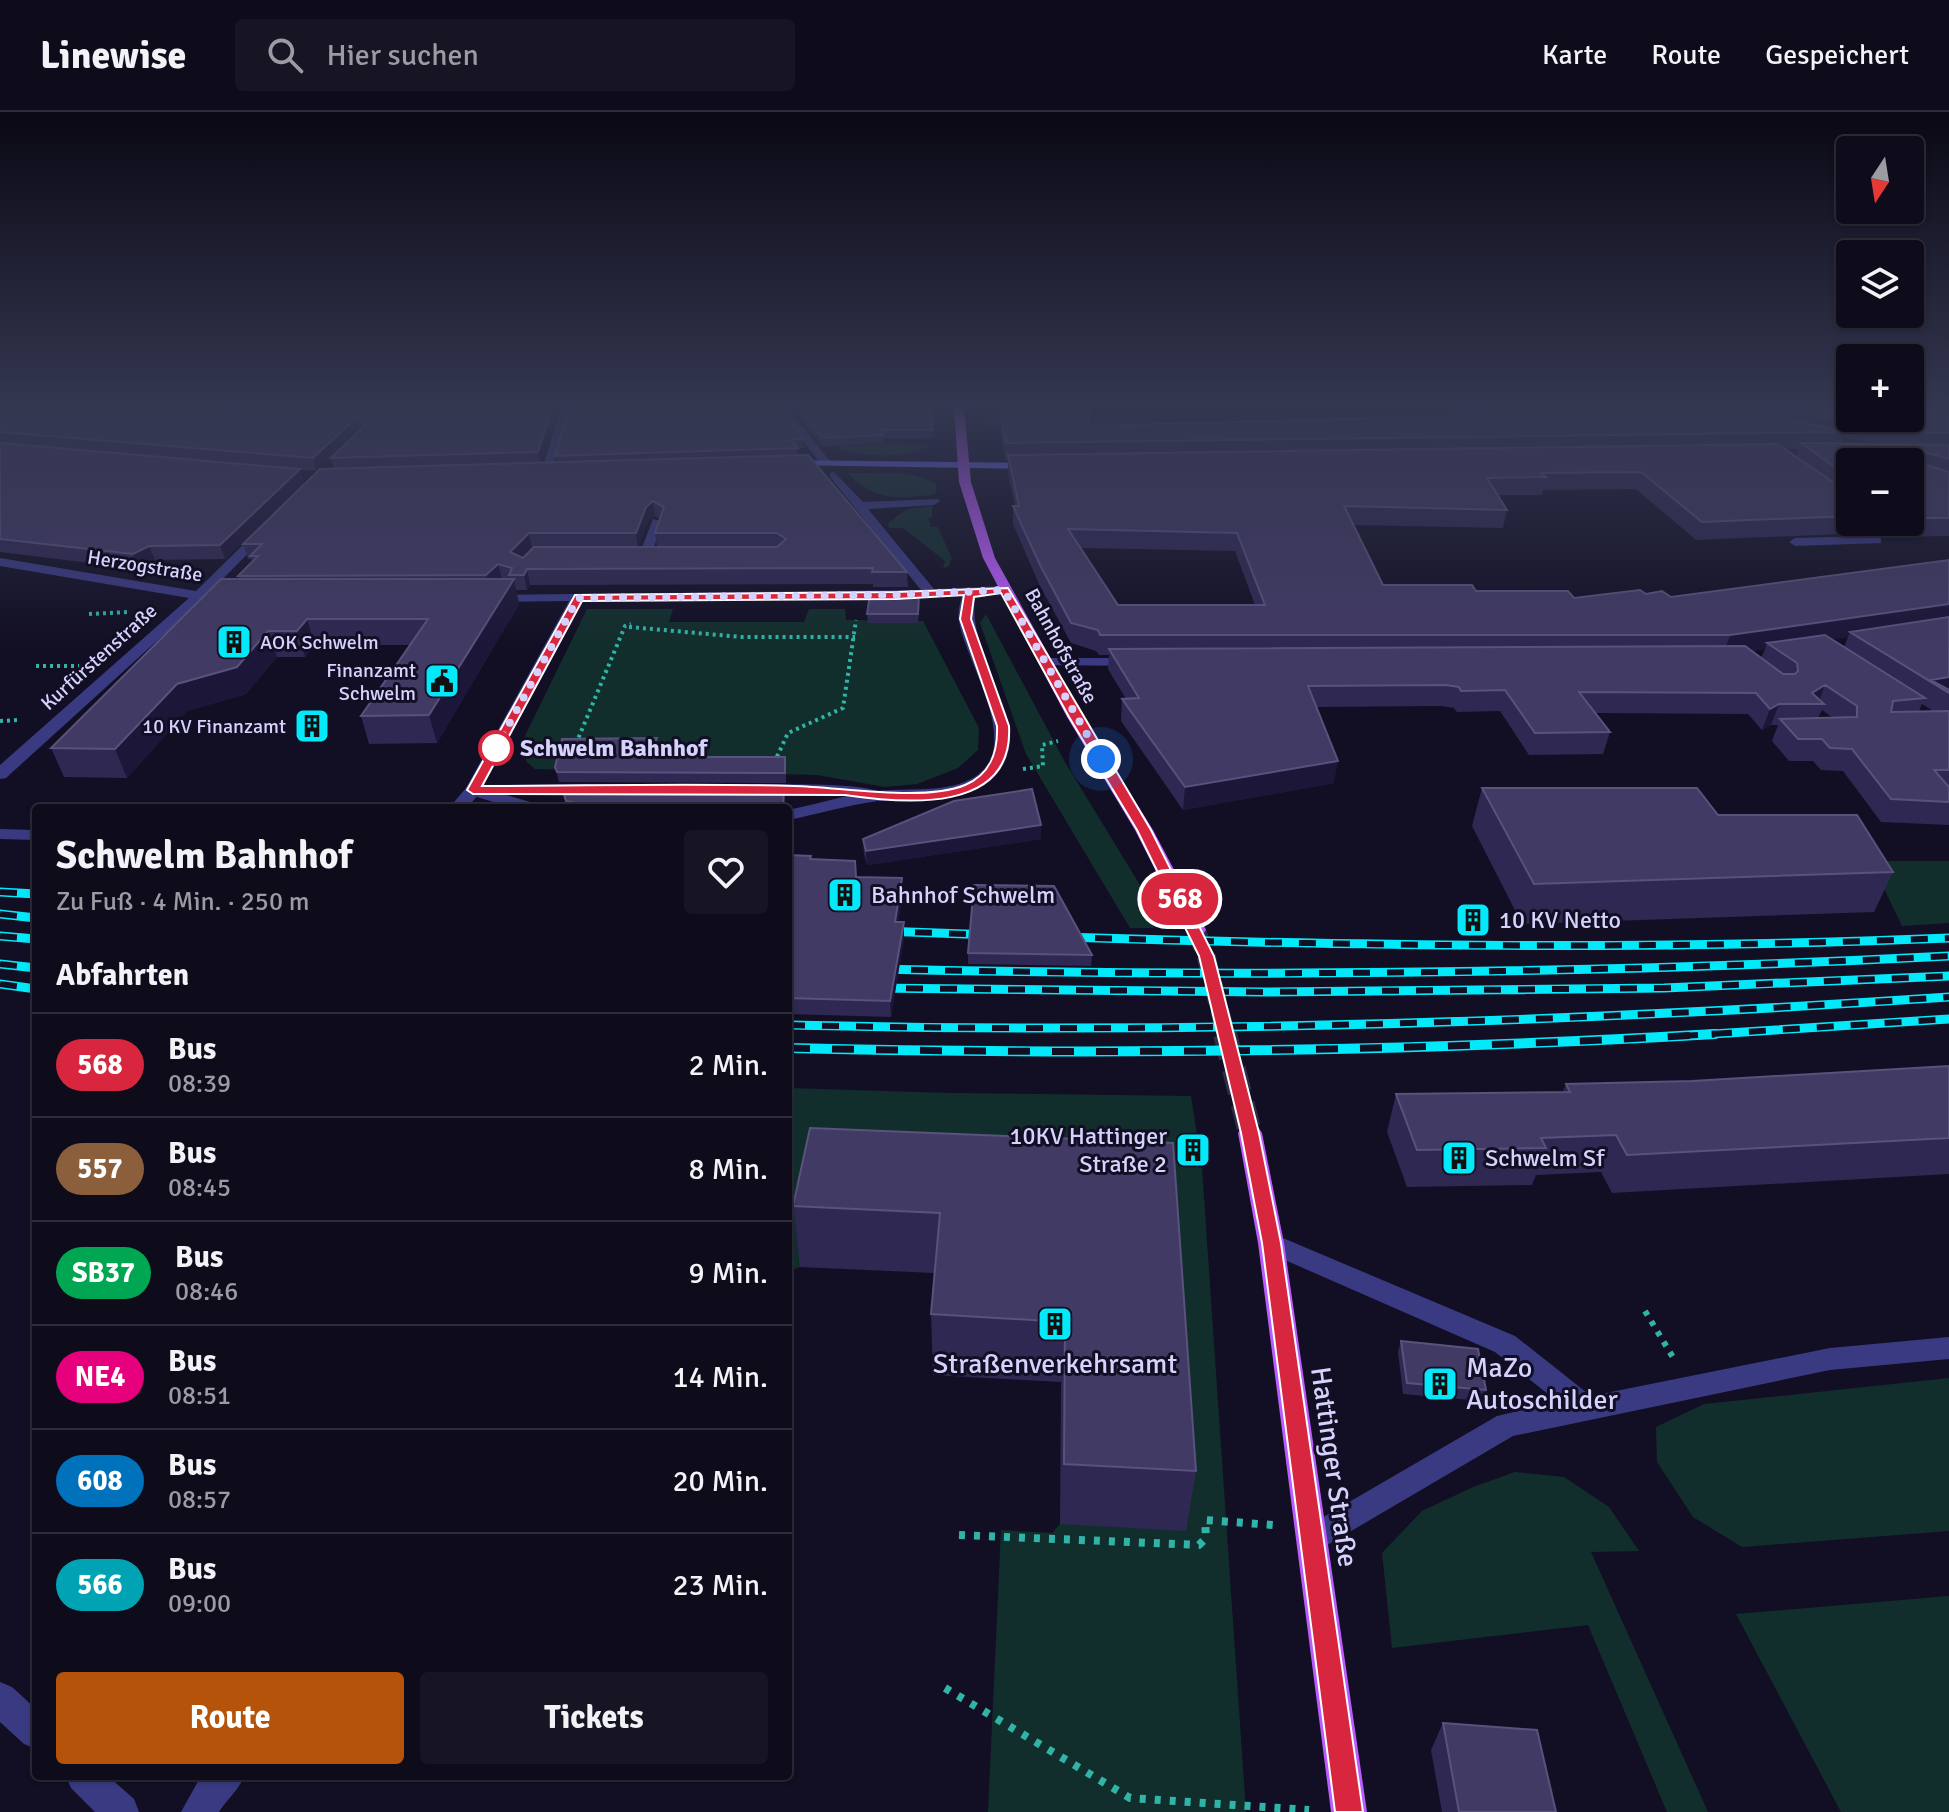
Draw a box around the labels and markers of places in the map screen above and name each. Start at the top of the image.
building icon: AOK Schwelm [215,623,253,661]
place label: AOK Schwelm [260,630,379,655]
place label: Finanzamt Schwelm [326,658,416,706]
public building icon: Finanzamt Schwelm [423,662,461,700]
building icon: 10 KV Finanzamt [293,707,331,745]
place label: 10 KV Finanzamt [142,714,286,739]
marker: Schwelm Bahnhof [479,731,513,765]
place label: Schwelm Bahnhof [520,733,708,763]
building icon: Bahnhof Schwelm [826,876,864,914]
place label: Bahnhof Schwelm [871,880,1055,910]
building icon: 10 KV Netto [1454,901,1492,939]
place label: 10 KV Netto [1499,905,1621,935]
place label: 10KV Hattinger Straße 2 [1010,1121,1167,1179]
building icon: 10KV Hattinger Straße 2 [1174,1131,1212,1169]
building icon: Schwelm Sf [1440,1139,1478,1177]
place label: Schwelm Sf [1485,1143,1605,1173]
building icon: Straßenverkehrsamt [1036,1305,1074,1343]
place label: Straßenverkehrsamt [933,1347,1177,1381]
place label: MaZo Autoschilder [1466,1351,1618,1417]
building icon: MaZo Autoschilder [1421,1365,1459,1403]

